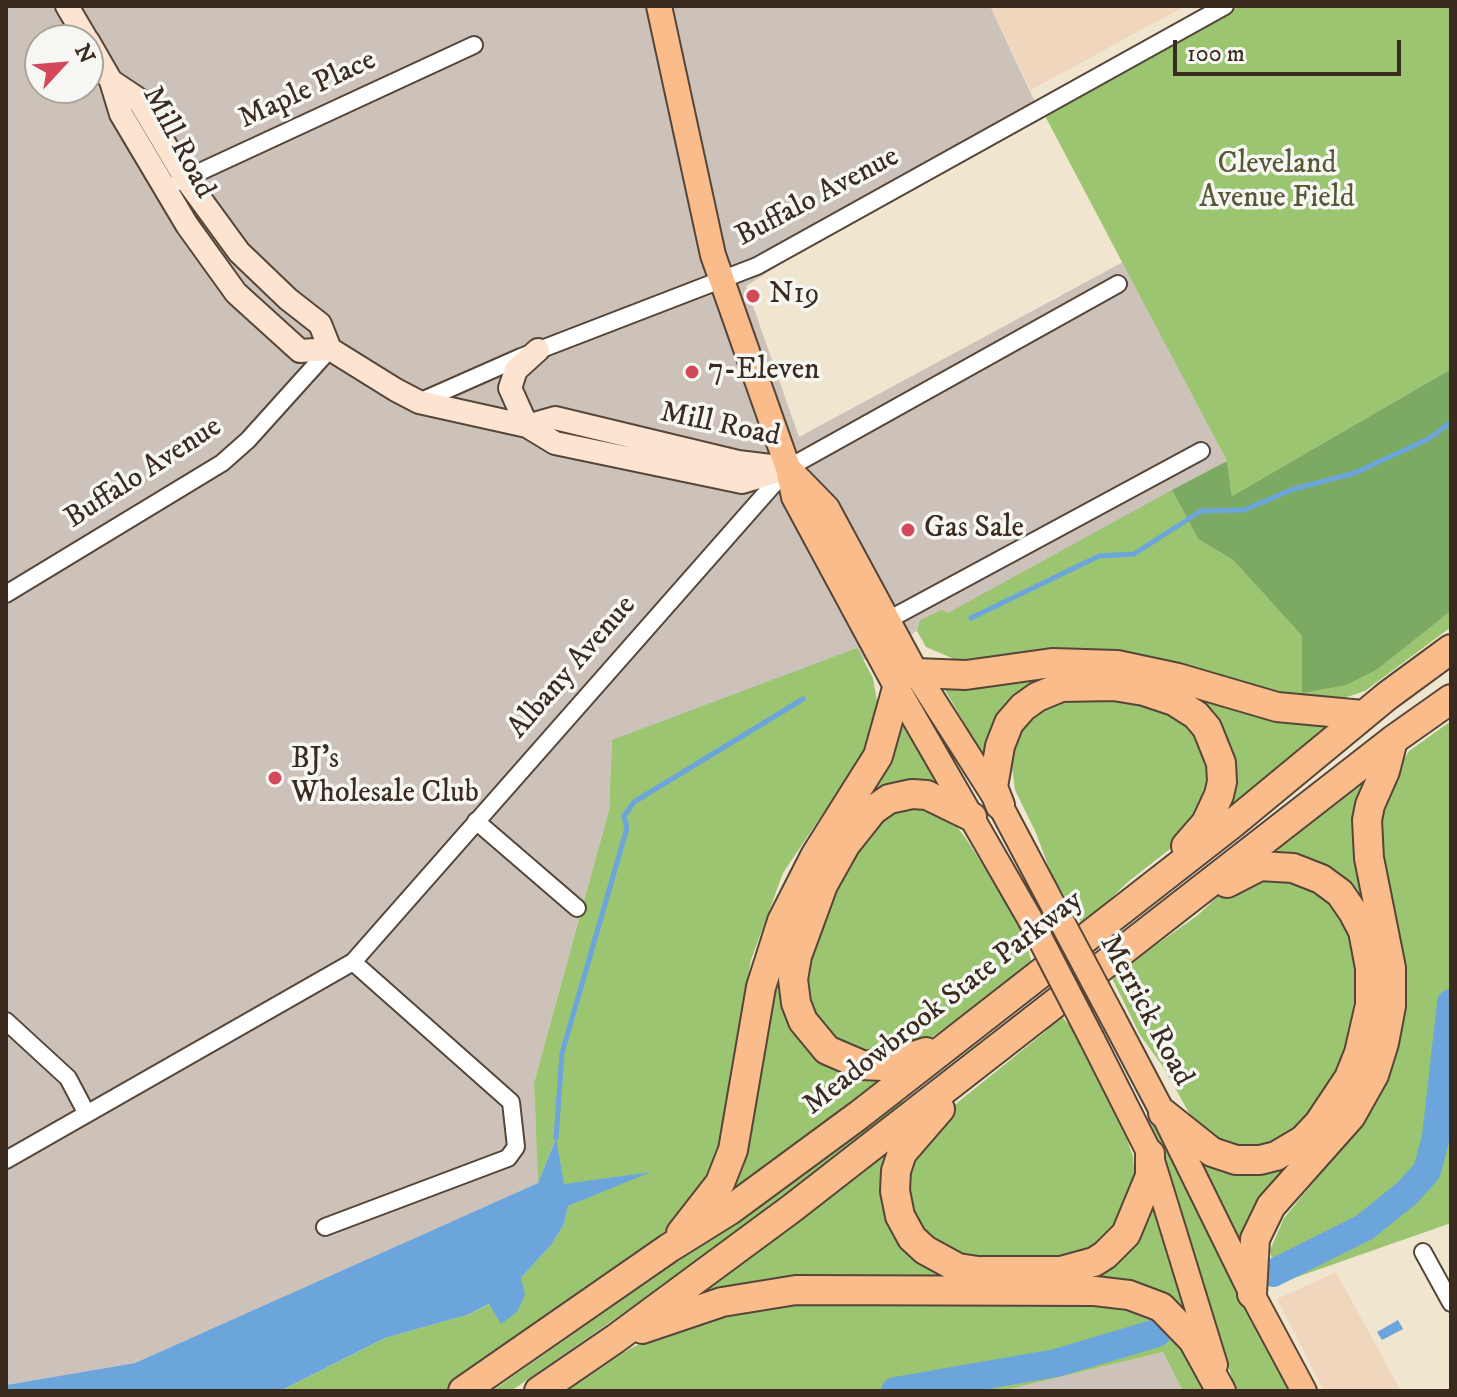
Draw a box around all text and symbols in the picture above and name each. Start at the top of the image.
north arrow [24,24,104,104]
scale bar [1177,24,1405,74]
text: 100 m [1187,39,1245,69]
text: N [68,40,100,68]
street label: Maple Place [234,44,382,138]
street label: Mill Road [133,81,221,205]
street label: Buffalo Avenue [730,140,906,256]
park label: Cleveland Avenue Field [1199,148,1355,218]
place label: N19 [769,278,820,314]
marker: N19 [744,287,762,305]
place label: 7-Eleven [708,354,820,390]
marker: 7-Eleven [683,363,701,381]
street label: Mill Road [657,396,783,456]
street label: Buffalo Avenue [59,410,229,538]
place label: Gas Sale [924,512,1024,548]
marker: Gas Sale [899,521,917,539]
street label: Albany Avenue [501,589,645,747]
place label: BJ's Wholesale Club [291,743,479,814]
marker: BJ's Wholesale Club [266,769,284,787]
street label: Meadowbrook State Parkway [797,884,1091,1124]
street label: Merrick Road [1090,929,1200,1093]

